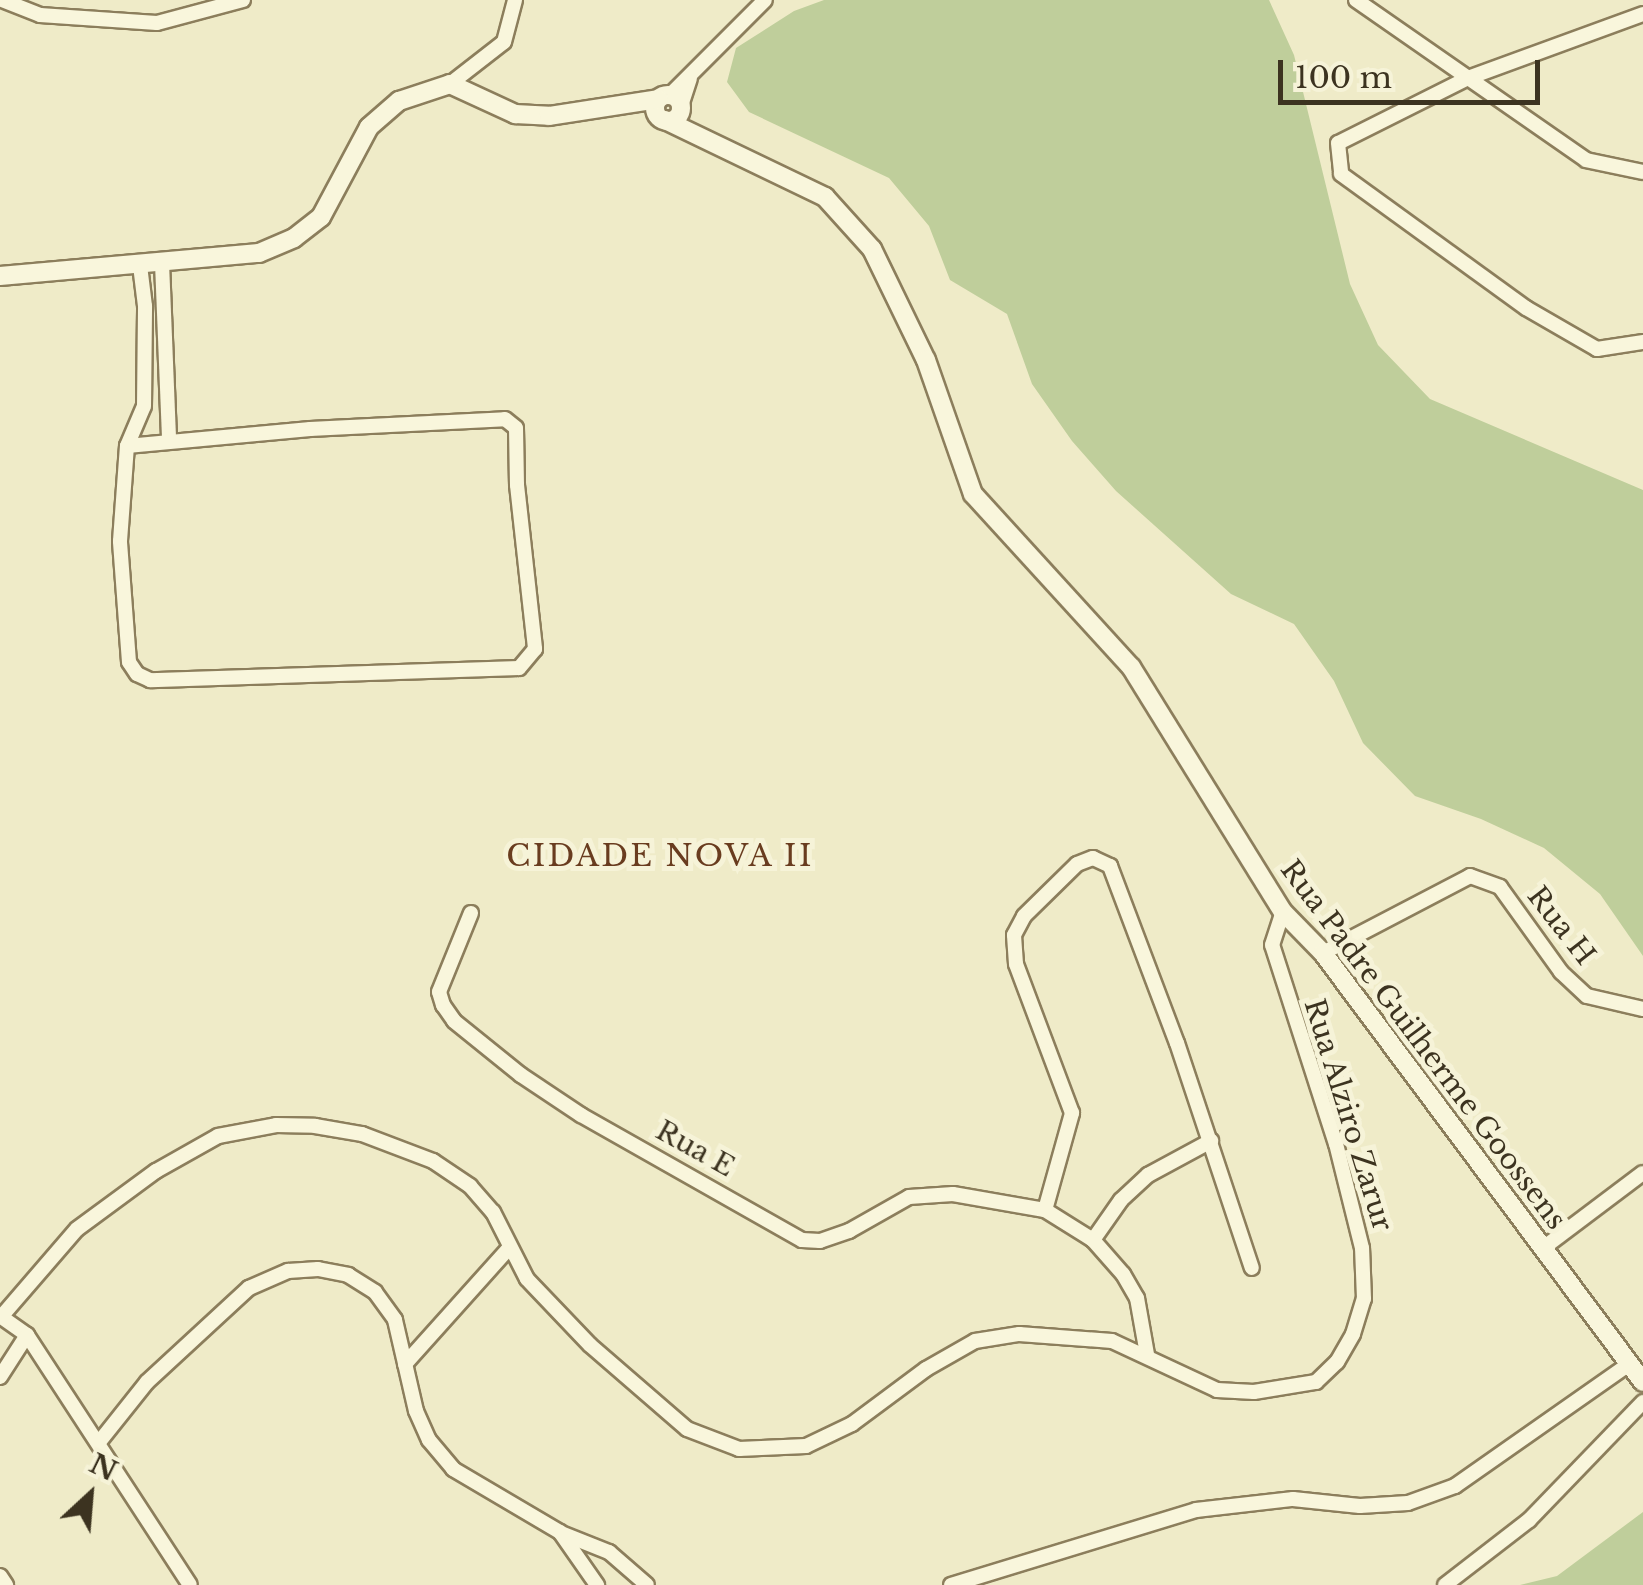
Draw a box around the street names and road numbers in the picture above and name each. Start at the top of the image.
street label: Rua Padre Guilherme Goossens [1273,854,1573,1236]
street label: Rua H [1520,880,1602,972]
street label: Rua Alziro Zarur [1297,994,1399,1236]
street label: Rua E [650,1114,740,1184]

